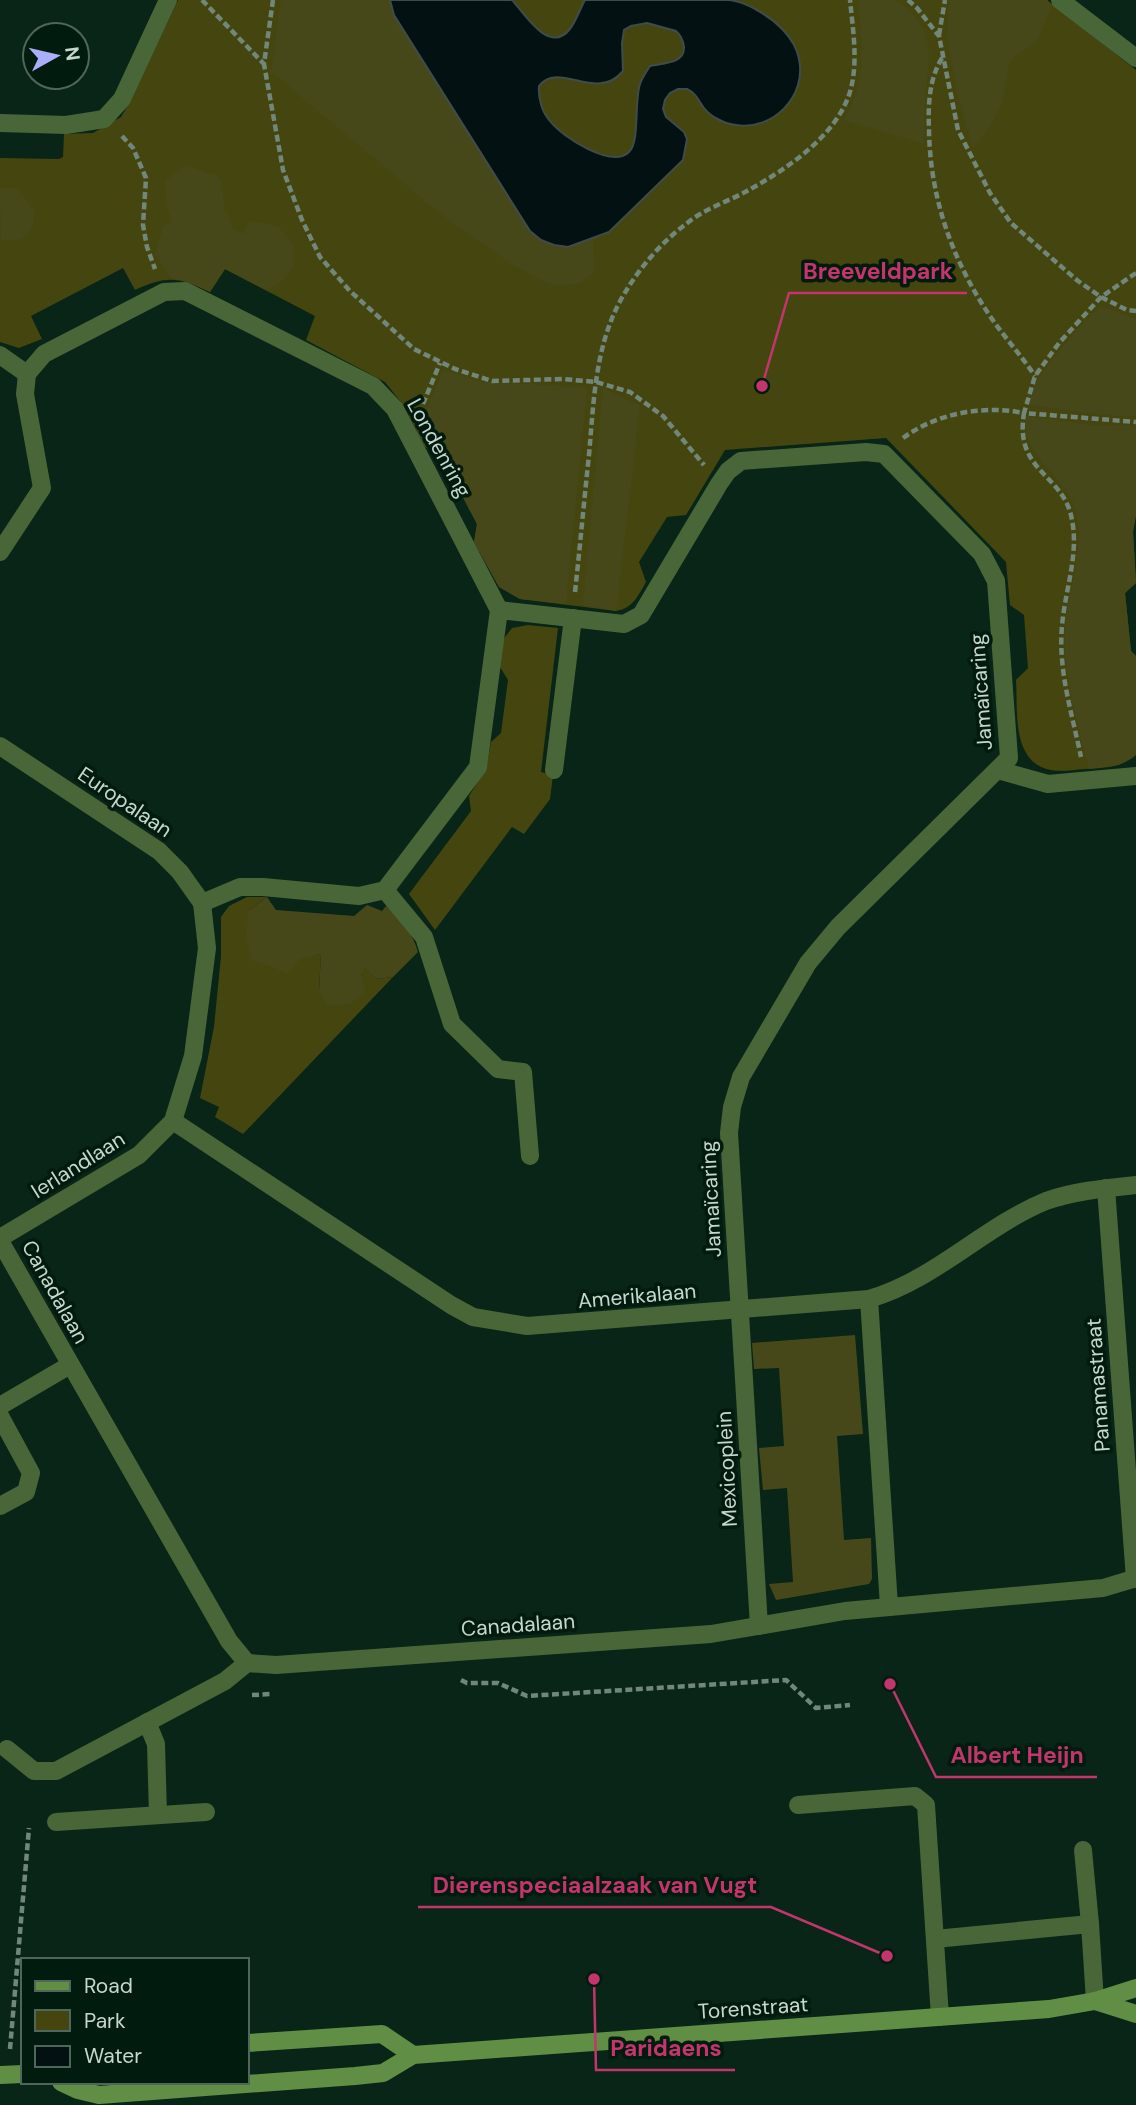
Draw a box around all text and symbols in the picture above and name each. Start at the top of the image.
north arrow [21,21,91,91]
text: N [59,45,86,62]
callout: Breeveldpark [789,249,967,293]
text: Breeveldpark [803,256,953,286]
street label: Londenring [400,394,478,503]
street label: Jamaïcaring [963,632,999,751]
street label: Europalaan [72,760,178,844]
street label: Ierlandlaan [26,1125,130,1205]
street label: Jamaïcaring [694,1140,728,1258]
street label: Canadalaan [15,1235,95,1349]
street label: Amerikalaan [577,1277,697,1315]
street label: Panamastraat [1079,1317,1117,1453]
street label: Mexicoplein [710,1410,744,1528]
street label: Canadalaan [460,1607,576,1643]
callout: Albert Heijn [936,1733,1097,1777]
text: Albert Heijn [950,1740,1084,1770]
callout: Dierenspeciaalzaak van Vugt [418,1863,771,1907]
text: Dierenspeciaalzaak van Vugt [433,1870,757,1900]
legend [21,1958,248,2084]
text: Road [84,1972,133,2000]
street label: Torenstraat [697,1990,809,2026]
text: Park [84,2007,126,2035]
callout: Paridaens [596,2026,735,2070]
text: Paridaens [610,2033,722,2063]
text: Water [84,2042,142,2070]

